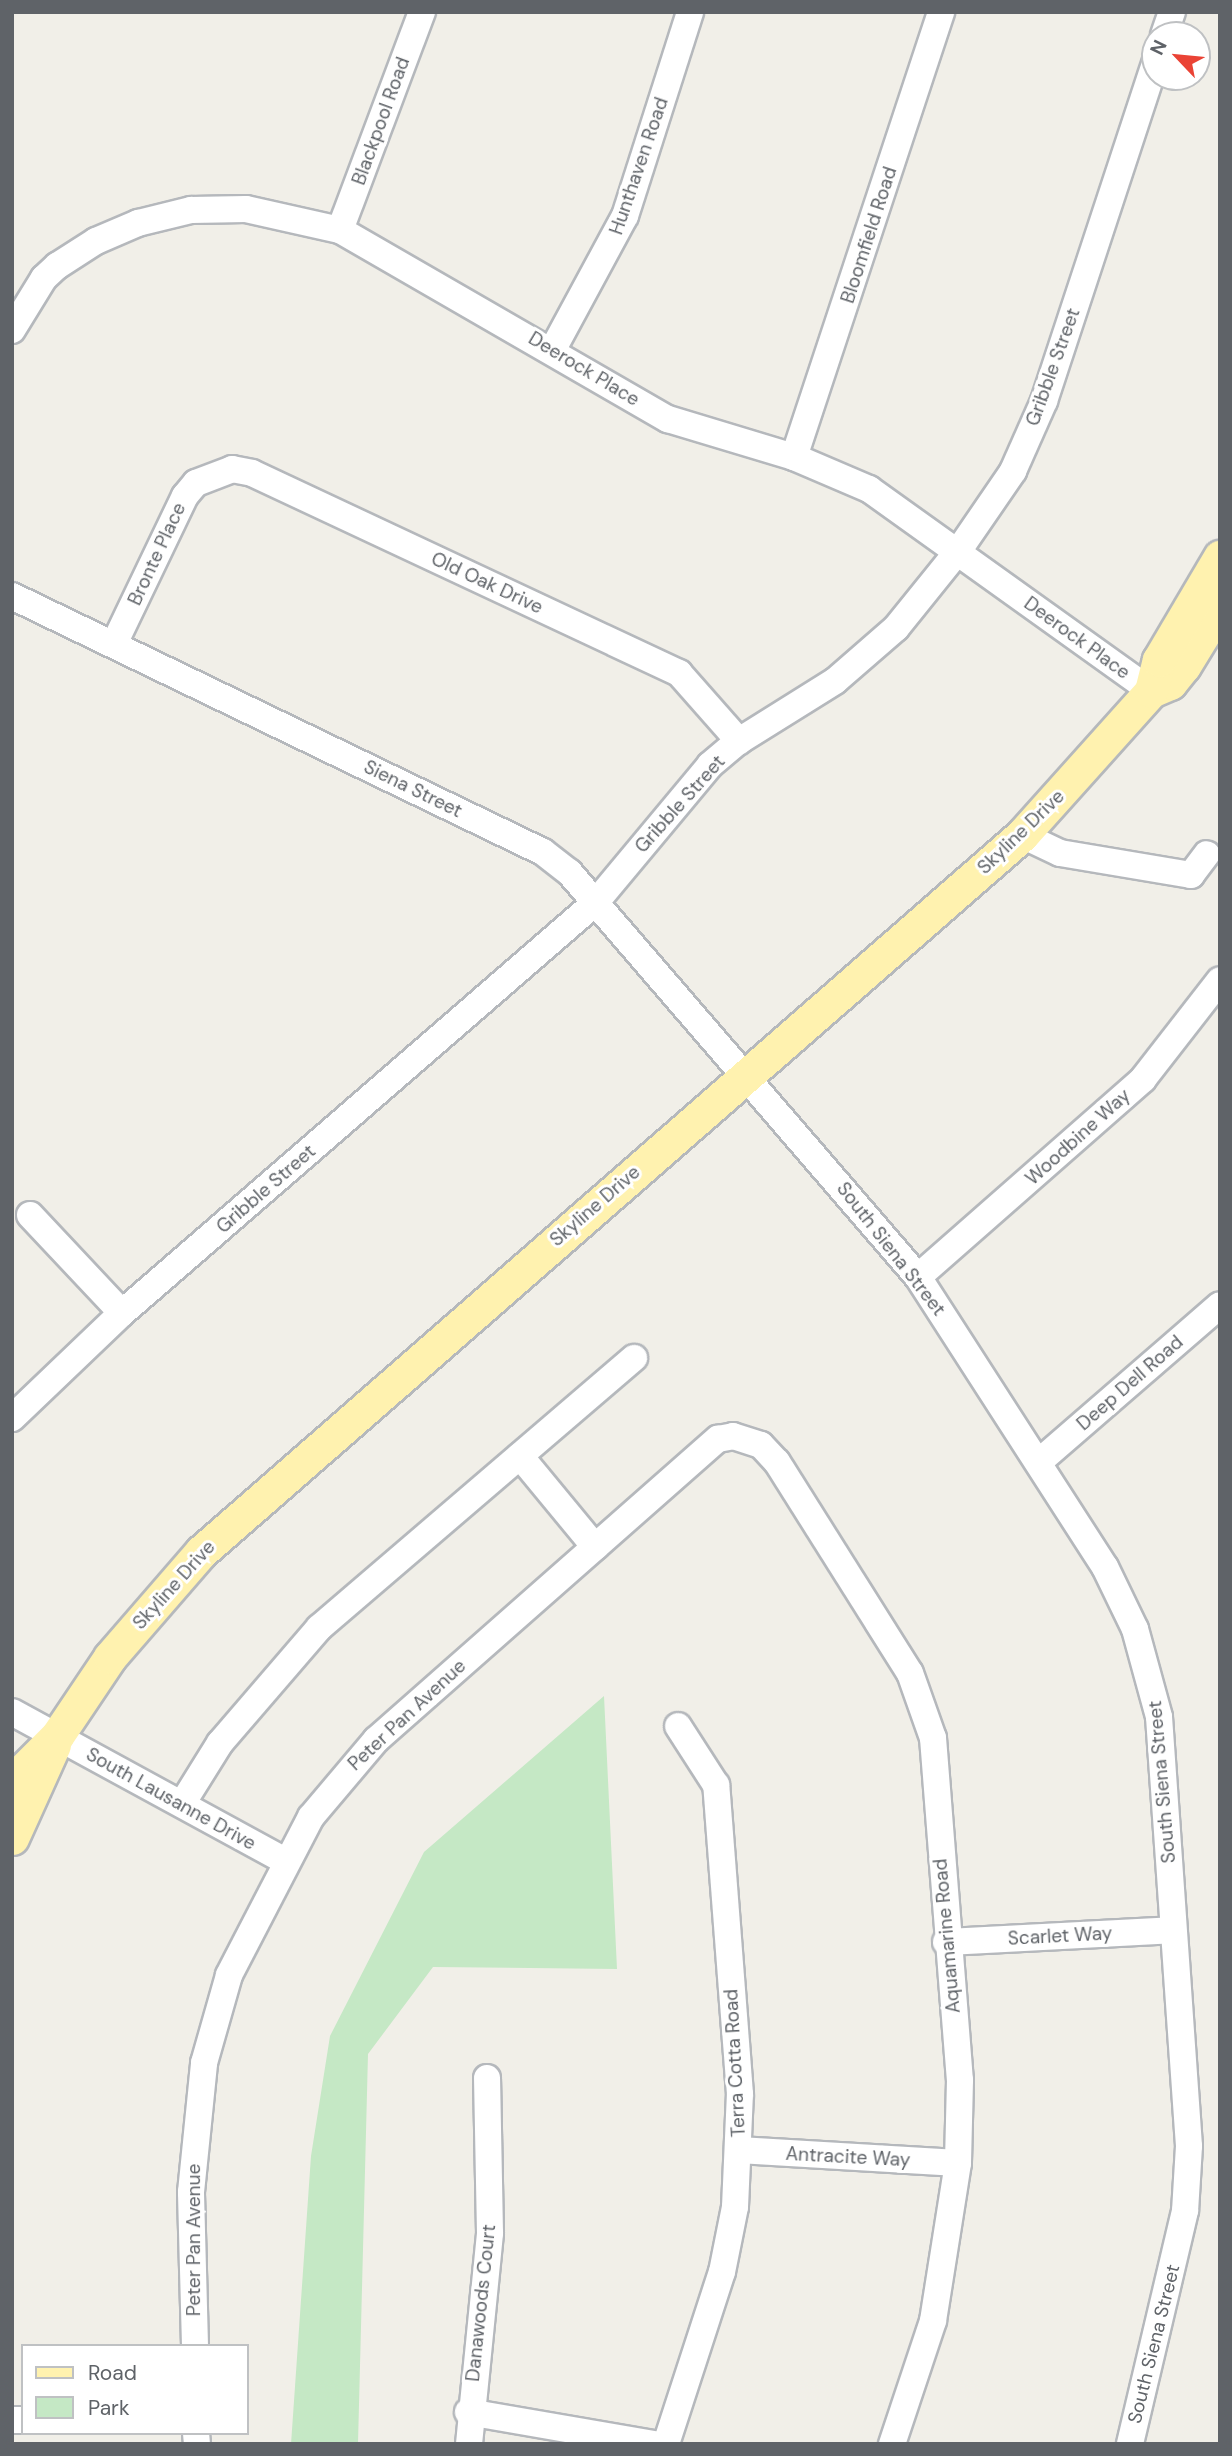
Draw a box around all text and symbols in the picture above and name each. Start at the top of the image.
north arrow [1141,21,1211,91]
text: N [1144,36,1173,59]
street label: Blackpool Road [347,54,415,188]
street label: Hunthaven Road [605,94,673,238]
street label: Bloomfield Road [836,164,902,306]
street label: Gribble Street [1021,305,1085,429]
street label: Deerock Place [524,327,644,411]
street label: Bronte Place [123,499,191,609]
street label: Old Oak Drive [428,547,546,619]
street label: Deerock Place [1020,592,1134,684]
street label: Gribble Street [630,750,730,858]
street label: Siena Street [360,755,466,823]
street label: Skyline Drive [973,785,1069,879]
street label: Woodbine Way [1021,1084,1135,1190]
street label: Gribble Street [212,1140,320,1238]
street label: Skyline Drive [545,1161,645,1251]
street label: South Siena Street [832,1178,950,1320]
street label: Deep Dell Road [1072,1331,1188,1435]
street label: Skyline Drive [128,1536,220,1634]
street label: Peter Pan Avenue [343,1655,471,1775]
street label: South Siena Street [1144,1700,1180,1864]
street label: South Lausanne Drive [82,1743,260,1855]
street label: Aquamarine Road [929,1858,965,2014]
street label: Scarlet Way [1007,1922,1113,1950]
street label: Terra Cotta Road [720,1988,750,2138]
street label: Antracite Way [785,2142,911,2172]
street label: Peter Pan Avenue [183,2164,205,2316]
street label: Danawoods Court [461,2223,501,2383]
street label: South Siena Street [1123,2262,1185,2426]
legend [21,2344,248,2435]
text: Road [88,2359,137,2387]
text: Park [88,2394,129,2422]

